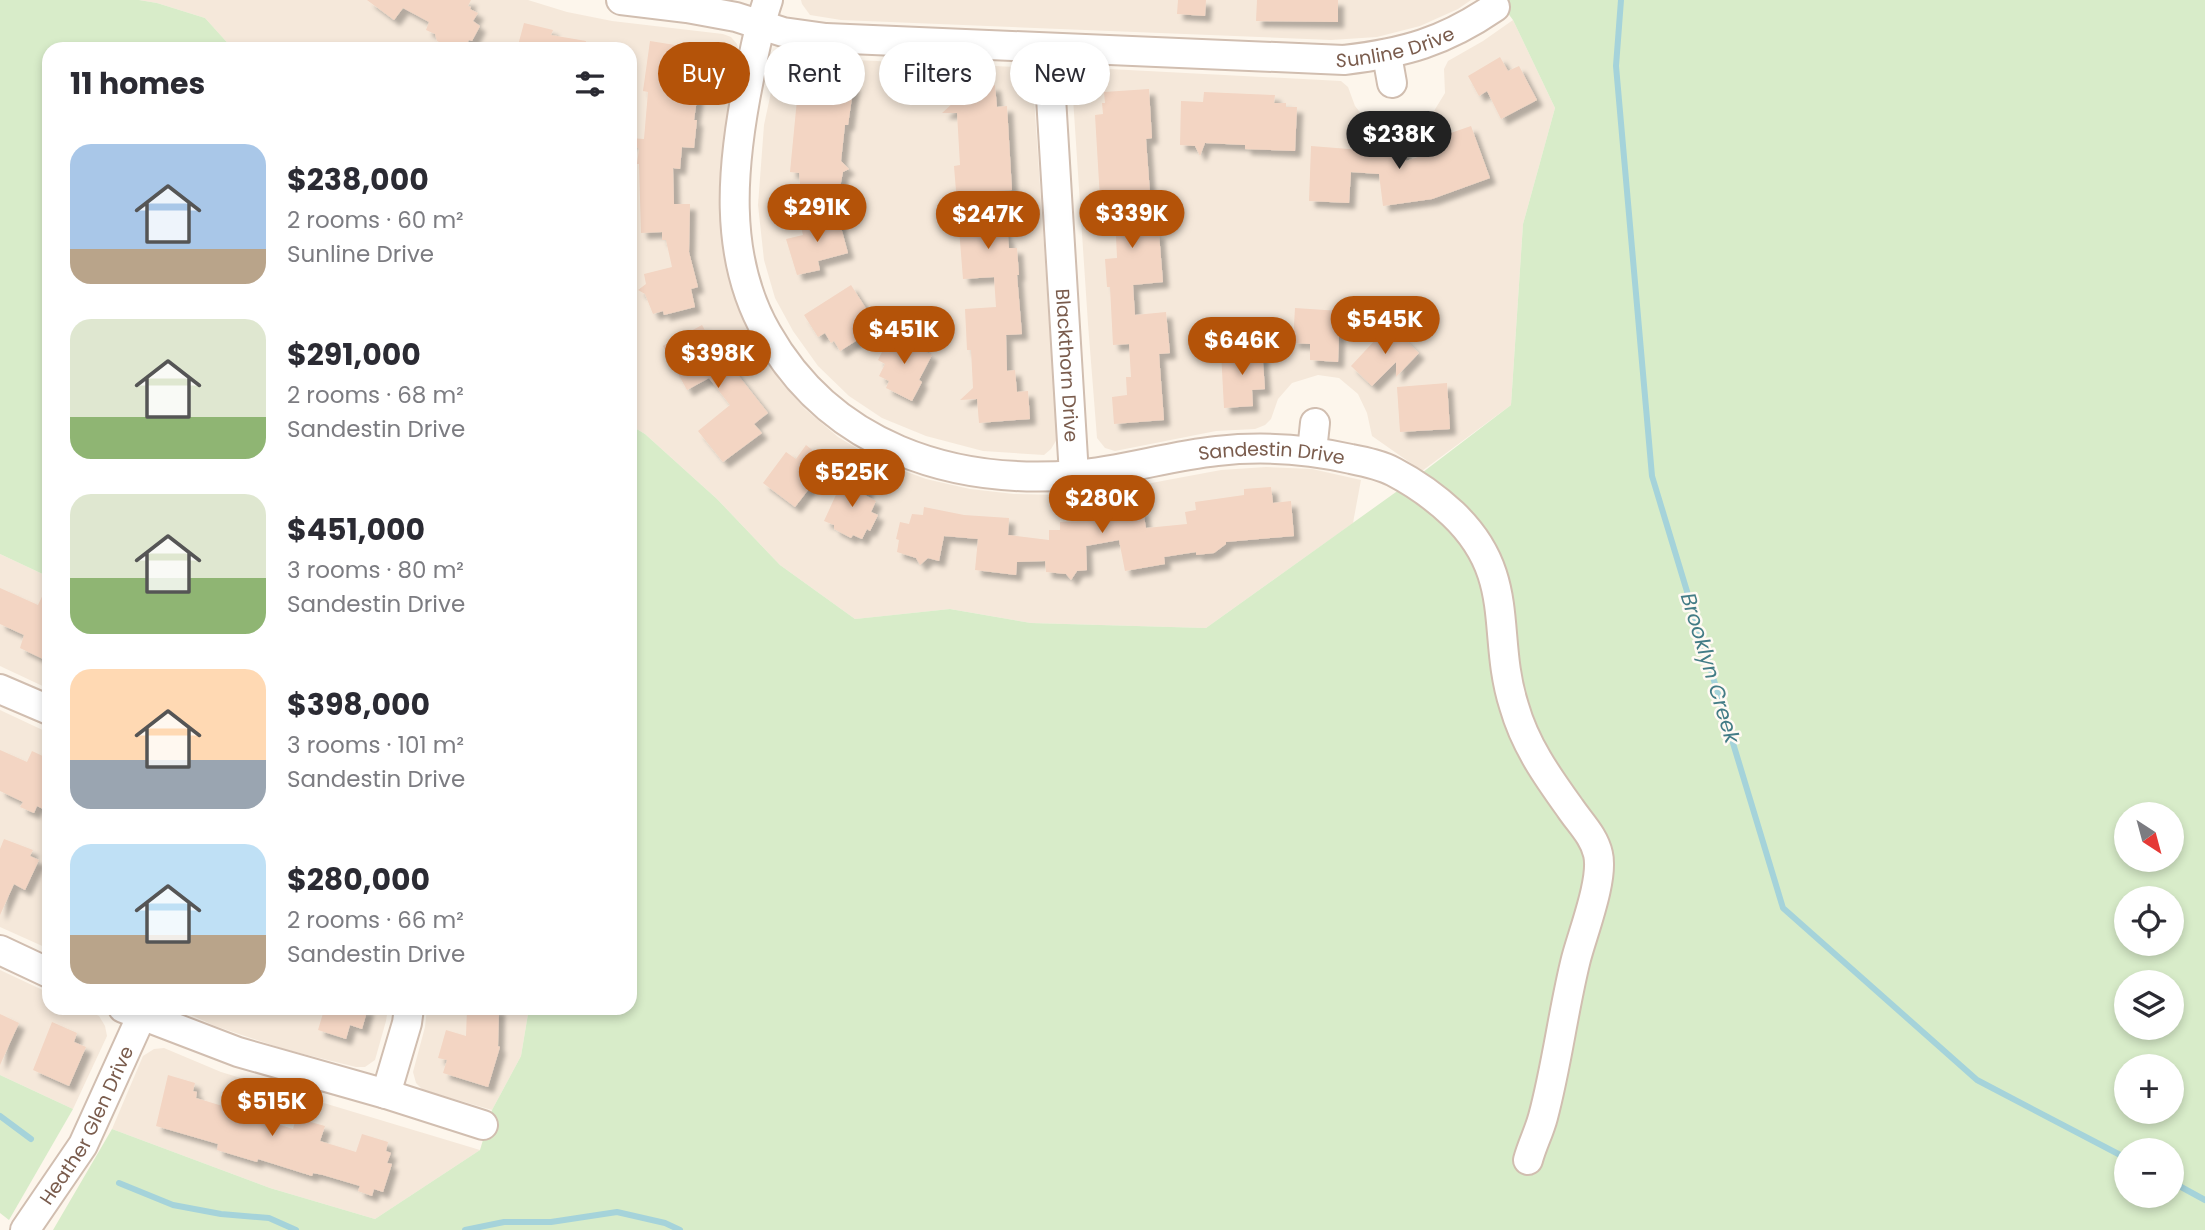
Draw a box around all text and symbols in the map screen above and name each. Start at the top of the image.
street label: Sunline Drive [1335,20,1459,74]
chip: Buy [658,42,750,105]
chip: Rent [764,42,865,105]
chip: Filters [879,42,996,105]
chip: New [1010,42,1110,105]
text: 11 homes [70,62,205,105]
icon: filters [571,65,609,103]
pin: $238K [1350,111,1448,171]
text: $238K [1362,118,1436,150]
text: $238,000 [287,158,429,201]
icon: home [126,172,210,256]
pin: $291K [768,184,866,244]
pin: $339K [1083,190,1181,250]
text: $291K [783,191,851,223]
pin: $247K [939,191,1037,251]
text: $339K [1095,197,1169,229]
text: $247K [952,198,1024,230]
text: 2 rooms · 60 m² [287,204,464,236]
text: Sunline Drive [287,238,434,270]
street label: Blackthorn Drive [1049,288,1085,443]
pin: $545K [1336,296,1434,356]
text: $545K [1347,303,1423,335]
pin: $451K [855,306,953,366]
text: $451K [869,313,939,345]
pin: $646K [1193,318,1291,377]
text: $646K [1204,324,1280,356]
pin: $398K [669,330,767,390]
text: $291,000 [287,333,421,376]
text: $398K [681,337,755,369]
icon: home [126,347,210,431]
text: 2 rooms · 68 m² [287,379,464,411]
text: Sandestin Drive [287,413,465,445]
street label: Sandestin Drive [1197,436,1347,471]
pin: $525K [803,449,901,509]
text: $525K [815,456,889,488]
pin: $280K [1053,476,1151,535]
text: $280K [1065,482,1139,514]
text: $451,000 [287,508,425,551]
icon: home [126,522,210,606]
text: 3 rooms · 80 m² [287,554,464,586]
text: Sandestin Drive [287,588,465,620]
water label: Brooklyn Creek [1674,589,1747,748]
text: $398,000 [287,683,430,726]
icon: home [126,697,210,781]
text: 3 rooms · 101 m² [287,729,464,761]
text: Sandestin Drive [287,763,465,795]
north arrow [2114,802,2184,872]
map controls [2114,802,2184,1208]
text: $280,000 [287,858,430,901]
icon: home [126,872,210,956]
button: locate [2114,886,2184,956]
text: 2 rooms · 66 m² [287,904,464,936]
text: Sandestin Drive [287,938,465,970]
button: layers [2114,970,2184,1040]
street label: Heather Glen Drive [33,1042,140,1210]
button: + [2114,1054,2184,1124]
pin: $515K [223,1078,321,1138]
text: $515K [237,1085,307,1117]
button: − [2114,1138,2184,1208]

